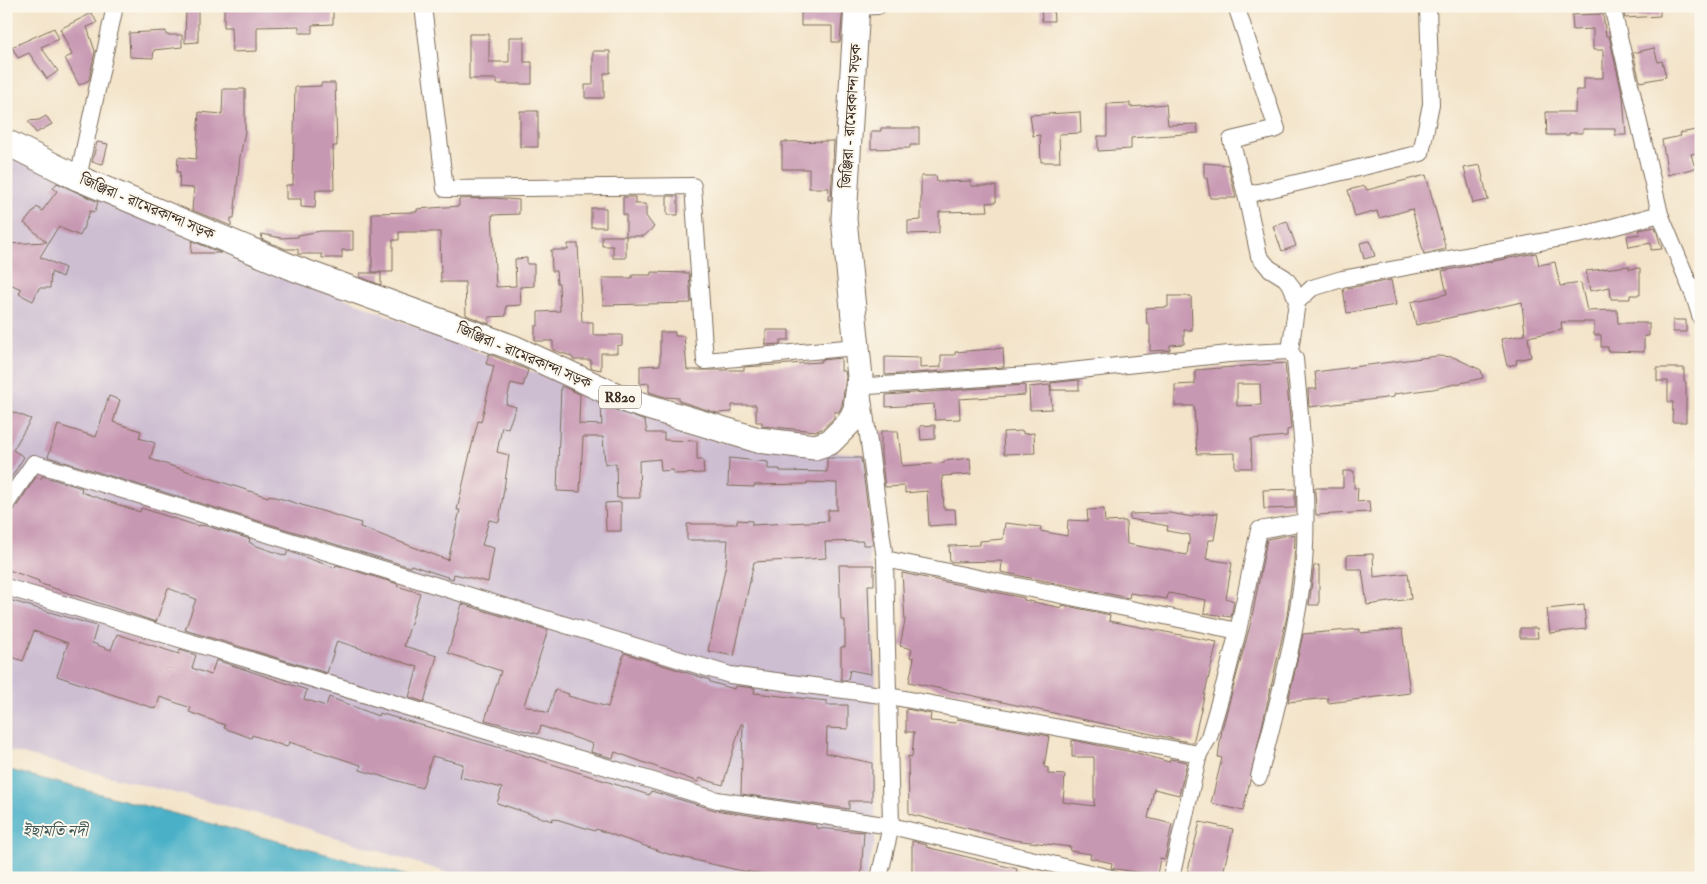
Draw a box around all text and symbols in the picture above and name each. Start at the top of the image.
street label: জিঞ্জিরা - রামেরকান্দা সড়ক [836,43,866,190]
street label: জিঞ্জিরা - রামেরকান্দা সড়ক [76,170,218,244]
street label: জিঞ্জিরা - রামেরকান্দা সড়ক [453,319,595,393]
road number: R820 [599,386,641,408]
water label: ইছামতি নদী [23,821,89,841]

